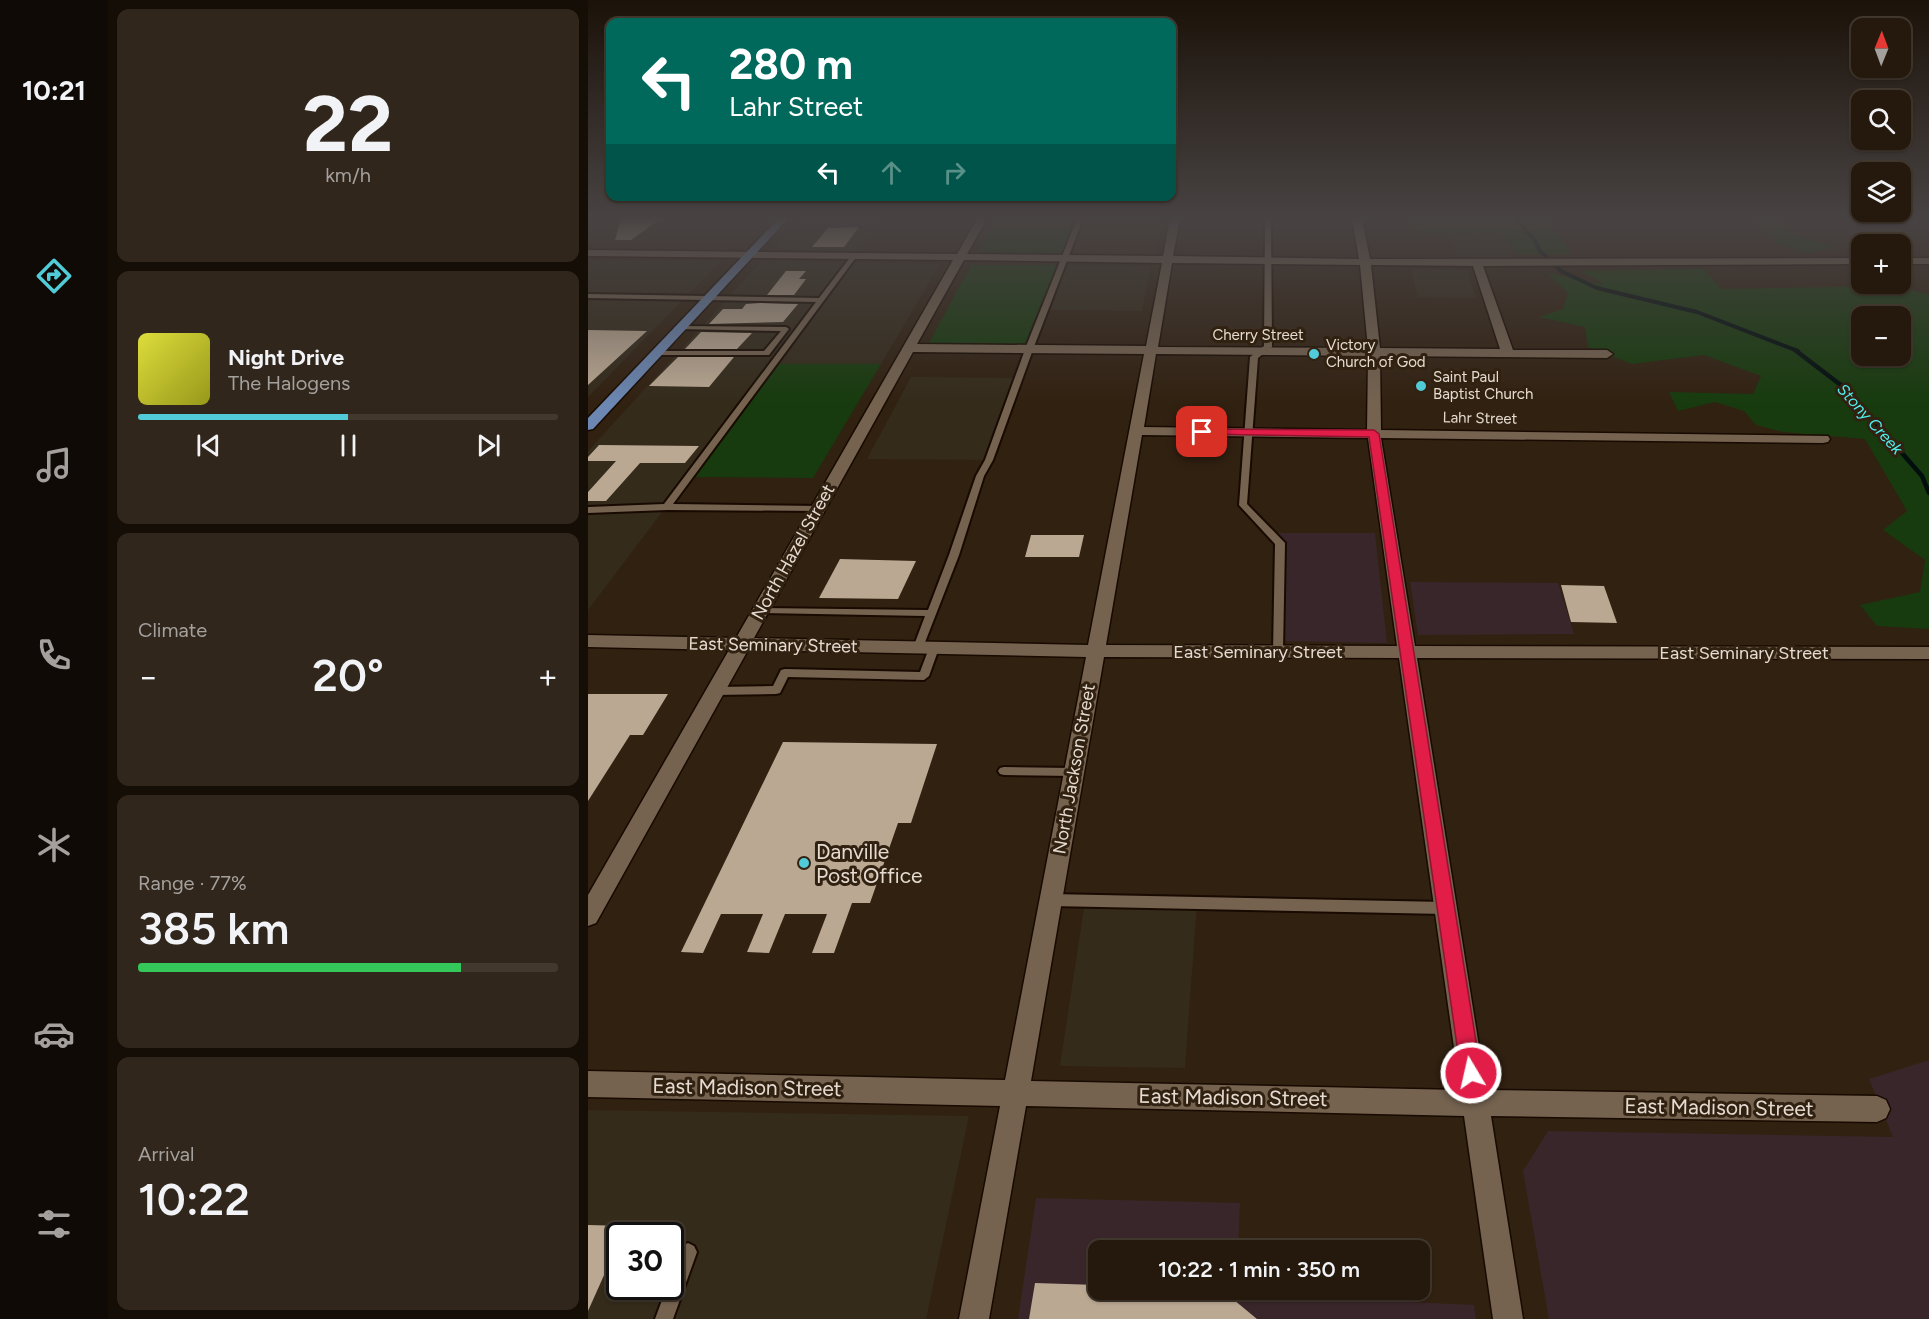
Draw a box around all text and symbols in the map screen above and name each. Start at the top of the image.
north arrow [1851,18,1911,78]
map controls [1851,18,1911,366]
text: 280 m [729,39,853,90]
icon: left [630,42,708,120]
text: 10:21 [22,74,86,107]
text: 22 [303,77,393,171]
text: Lahr Street [729,90,863,123]
button: search [1851,90,1911,150]
icon: left [812,156,845,189]
icon: ahead [875,156,908,189]
icon: right [938,156,971,189]
button: layers [1851,162,1911,222]
text: km/h [325,163,371,187]
button: + [1851,234,1911,294]
icon: directions [33,255,75,297]
button: − [1851,306,1911,366]
street label: Cherry Street [1212,326,1304,344]
place label: Victory Church of God [1326,336,1426,371]
text: Night Drive [228,344,344,371]
marker: Victory Church of God [1307,347,1321,361]
place label: Saint Paul Baptist Church [1433,368,1533,403]
text: The Halogens [228,371,350,395]
marker: Saint Paul Baptist Church [1414,379,1428,393]
water label: Stony Creek [1833,380,1908,459]
pin [1176,406,1227,457]
street label: Lahr Street [1443,408,1518,428]
icon: arrive [1185,415,1218,448]
icon: previous [192,429,225,462]
icon: pause [332,429,365,462]
icon: next [472,429,505,462]
icon: music [33,444,75,486]
street label: North Hazel Street [747,480,840,624]
text: Climate [138,618,207,642]
street label: East Seminary Street [688,633,858,657]
icon: phone [33,634,75,676]
street label: East Seminary Street [1173,641,1343,663]
street label: East Seminary Street [1659,642,1829,664]
text: 20° [312,648,384,702]
text: − [138,657,159,696]
text: + [537,657,558,696]
street label: North Jackson Street [1048,682,1100,856]
icon: climate [33,824,75,866]
place label: Danville Post Office [816,839,923,888]
marker: Danville Post Office [797,856,811,870]
text: Range · 77% [138,871,247,895]
text: 385 km [138,901,289,955]
icon: car [33,1013,75,1055]
position arrow [1439,1041,1503,1105]
street label: East Madison Street [652,1073,842,1101]
street label: East Madison Street [1138,1083,1328,1111]
street label: East Madison Street [1624,1093,1814,1121]
text: Arrival [138,1142,194,1166]
text: 10:22 [138,1172,250,1226]
icon: filters [33,1203,75,1245]
speed limit sign: 30 [606,1222,684,1300]
text: 10:22 · 1 min · 350 m [1158,1256,1360,1283]

